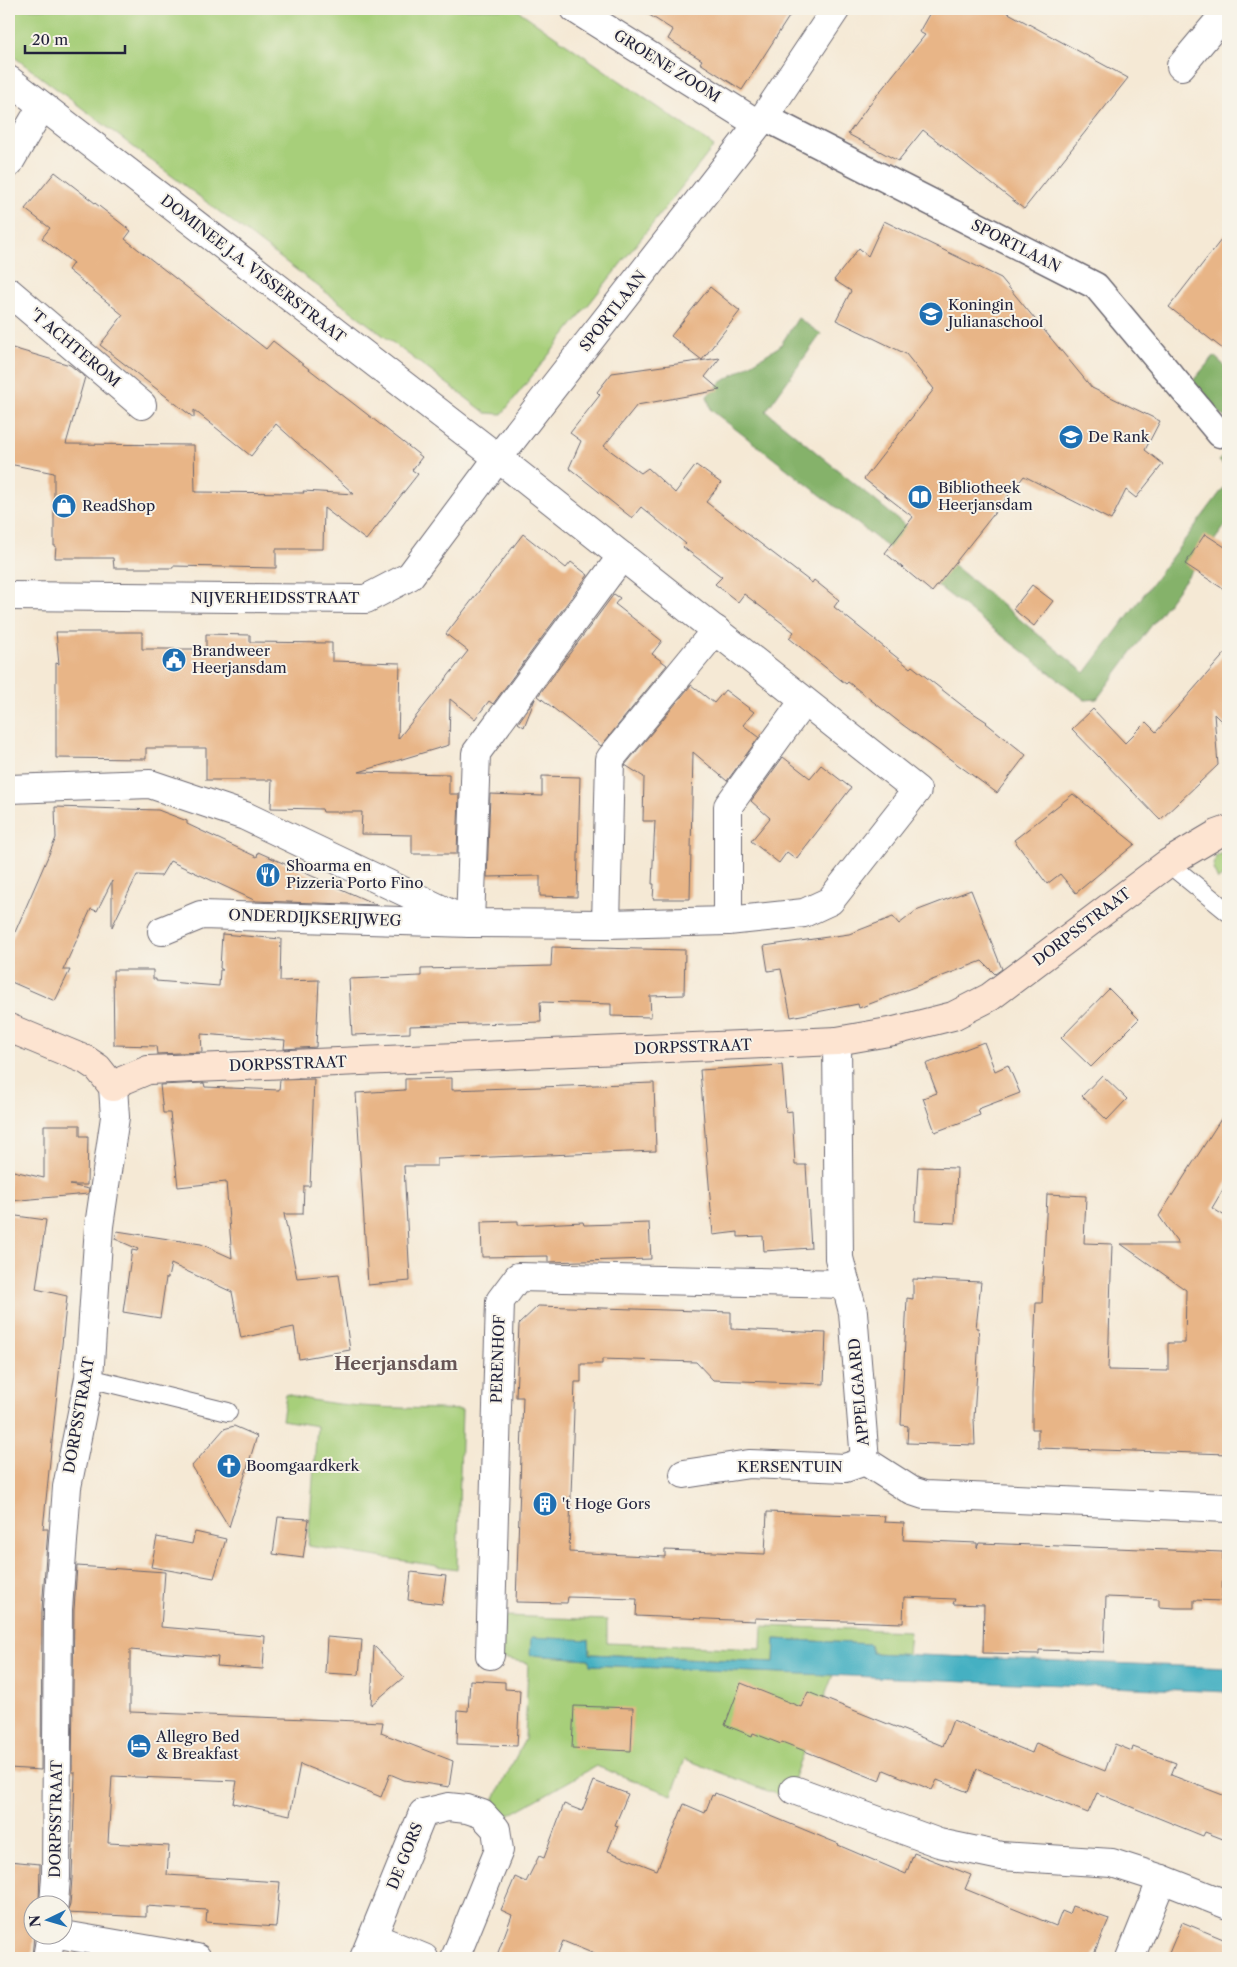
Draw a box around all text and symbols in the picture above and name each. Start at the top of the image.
scale bar [25,22,125,54]
street label: GROENE ZOOM [610,25,724,106]
text: 20 m [32,30,68,49]
street label: DOMINEE J.A. VISSERSTRAAT [157,191,350,347]
street label: SPORTLAAN [968,215,1064,276]
street label: SPORTLAAN [575,266,650,355]
place label: Koningin Julianaschool [946,295,1044,331]
school or university icon: Koningin Julianaschool [918,301,944,327]
street label: 'T ACHTEROM [26,304,124,391]
school or university icon: De Rank [1058,424,1084,450]
place label: De Rank [1088,427,1151,446]
place label: Bibliotheek Heerjansdam [938,478,1033,514]
library icon: Bibliotheek Heerjansdam [907,484,933,510]
shop icon: ReadShop [51,493,77,519]
place label: ReadShop [82,496,155,515]
street label: NIJVERHEIDSSTRAAT [190,588,360,607]
place label: Brandweer Heerjansdam [192,641,287,677]
public building icon: Brandweer Heerjansdam [161,647,187,673]
place label: Shoarma en Pizzeria Porto Fino [286,856,423,892]
restaurant icon: Shoarma en Pizzeria Porto Fino [255,862,281,888]
street label: DORPSSTRAAT [1029,883,1135,970]
street label: ONDERDIJKSERIJWEG [228,905,402,930]
street label: DORPSSTRAAT [634,1035,753,1058]
street label: DORPSSTRAAT [229,1052,348,1075]
street label: PERENHOF [486,1314,509,1404]
street label: APPELGAARD [844,1337,873,1448]
district label: Heerjansdam [334,1353,458,1375]
street label: DORPSSTRAAT [59,1354,98,1475]
church icon: Boomgaardkerk [216,1453,242,1479]
place label: Boomgaardkerk [246,1456,361,1475]
street label: KERSENTUIN [737,1457,843,1476]
building icon: 't Hoge Gors [532,1491,558,1517]
place label: 't Hoge Gors [562,1494,651,1513]
place label: Allegro Bed & Breakfast [155,1727,240,1763]
hotel icon: Allegro Bed & Breakfast [126,1733,152,1759]
street label: DORPSSTRAAT [45,1759,66,1878]
street label: DE GORS [382,1819,427,1892]
north arrow [22,1894,72,1944]
text: N [26,1914,45,1928]

